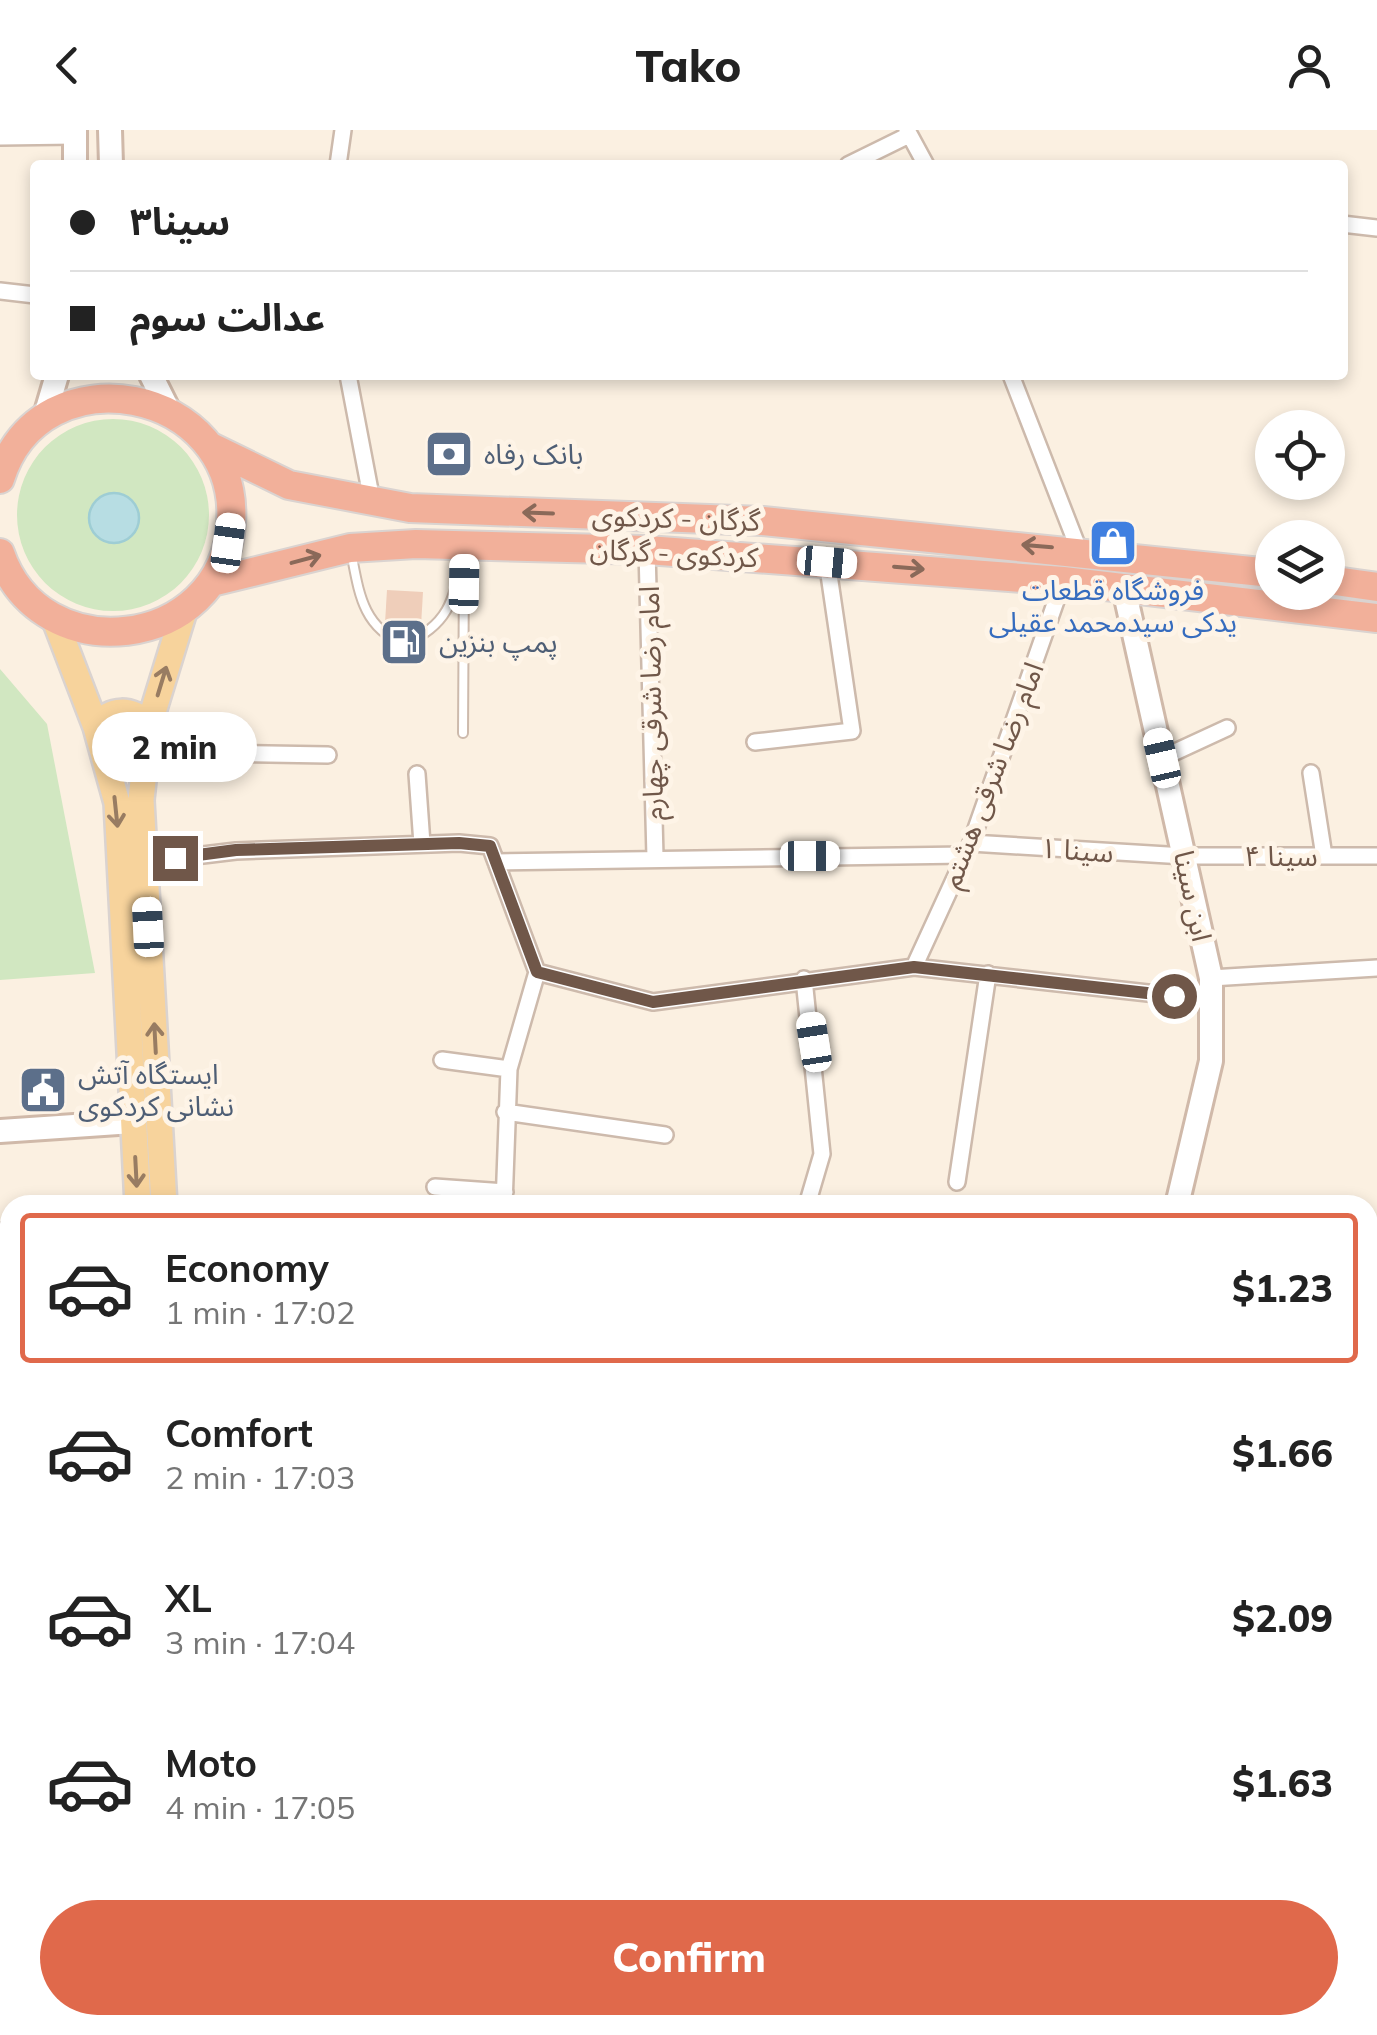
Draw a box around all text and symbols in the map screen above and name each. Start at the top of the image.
text: Tako [636,37,741,93]
icon: back [40,38,95,93]
icon: person [1282,38,1337,93]
text: سینا۳ [130,197,230,245]
text: عدالت سوم [130,293,325,341]
map controls [1255,410,1345,610]
button: locate [1255,410,1345,500]
bank icon: بانک رفاه [423,428,475,480]
place label: بانک رفاه [484,436,583,471]
street label: گرگان - کردکوی [591,497,761,538]
one-way arrow [522,503,554,522]
car [209,511,247,575]
shop icon: فروشگاه قطعات یدکی سیدمحمد عقیلی [1087,517,1139,569]
button: layers [1255,520,1345,610]
street label: کردکوی - گرگان [589,531,759,574]
one-way arrow [1021,537,1053,556]
car [796,544,858,580]
one-way arrow [290,549,322,567]
car [448,554,480,614]
one-way arrow [893,559,925,578]
place label: فروشگاه قطعات یدکی سیدمحمد عقیلی [989,572,1237,639]
street label: امام رضا شرقی چهارم [631,585,674,821]
fuel station icon: پمپ بنزین [378,616,430,668]
place label: پمپ بنزین [439,624,558,661]
street label: امام رضا شرقی هشتم [932,657,1055,895]
one-way arrow [155,665,173,697]
callout: 2 min [92,713,258,783]
car [1141,725,1183,791]
text: 2 min [132,727,217,767]
one-way arrow [107,796,126,828]
street label: سینا ۱ [1039,829,1115,870]
route end [153,836,198,881]
street label: سینا ۴ [1244,838,1318,873]
car [780,841,840,871]
street label: ابن سینا [1167,847,1220,945]
car [131,896,165,958]
route start [1152,974,1197,1019]
car [794,1010,834,1074]
one-way arrow [145,1022,164,1054]
place label: ایستگاه آتش نشانی کردکوی [78,1056,234,1123]
public building icon: ایستگاه آتش نشانی کردکوی [17,1064,69,1116]
one-way arrow [127,1155,146,1187]
icon: car [45,1243,135,1333]
text: Economy [165,1244,329,1292]
text: $1.23 [1232,1264,1333,1312]
text: 1 min · 17:02 [165,1292,355,1332]
icon: car [45,1408,135,1498]
text: Comfort [165,1409,313,1457]
text: $1.66 [1232,1429,1333,1477]
text: 2 min · 17:03 [165,1457,355,1497]
icon: car [45,1573,135,1663]
text: XL [165,1574,212,1622]
text: $2.09 [1232,1594,1333,1642]
text: 3 min · 17:04 [165,1622,355,1662]
icon: car [45,1738,135,1828]
text: Moto [165,1739,257,1787]
text: $1.63 [1232,1759,1333,1807]
text: 4 min · 17:05 [165,1787,355,1827]
button: Confirm [40,1900,1338,2015]

